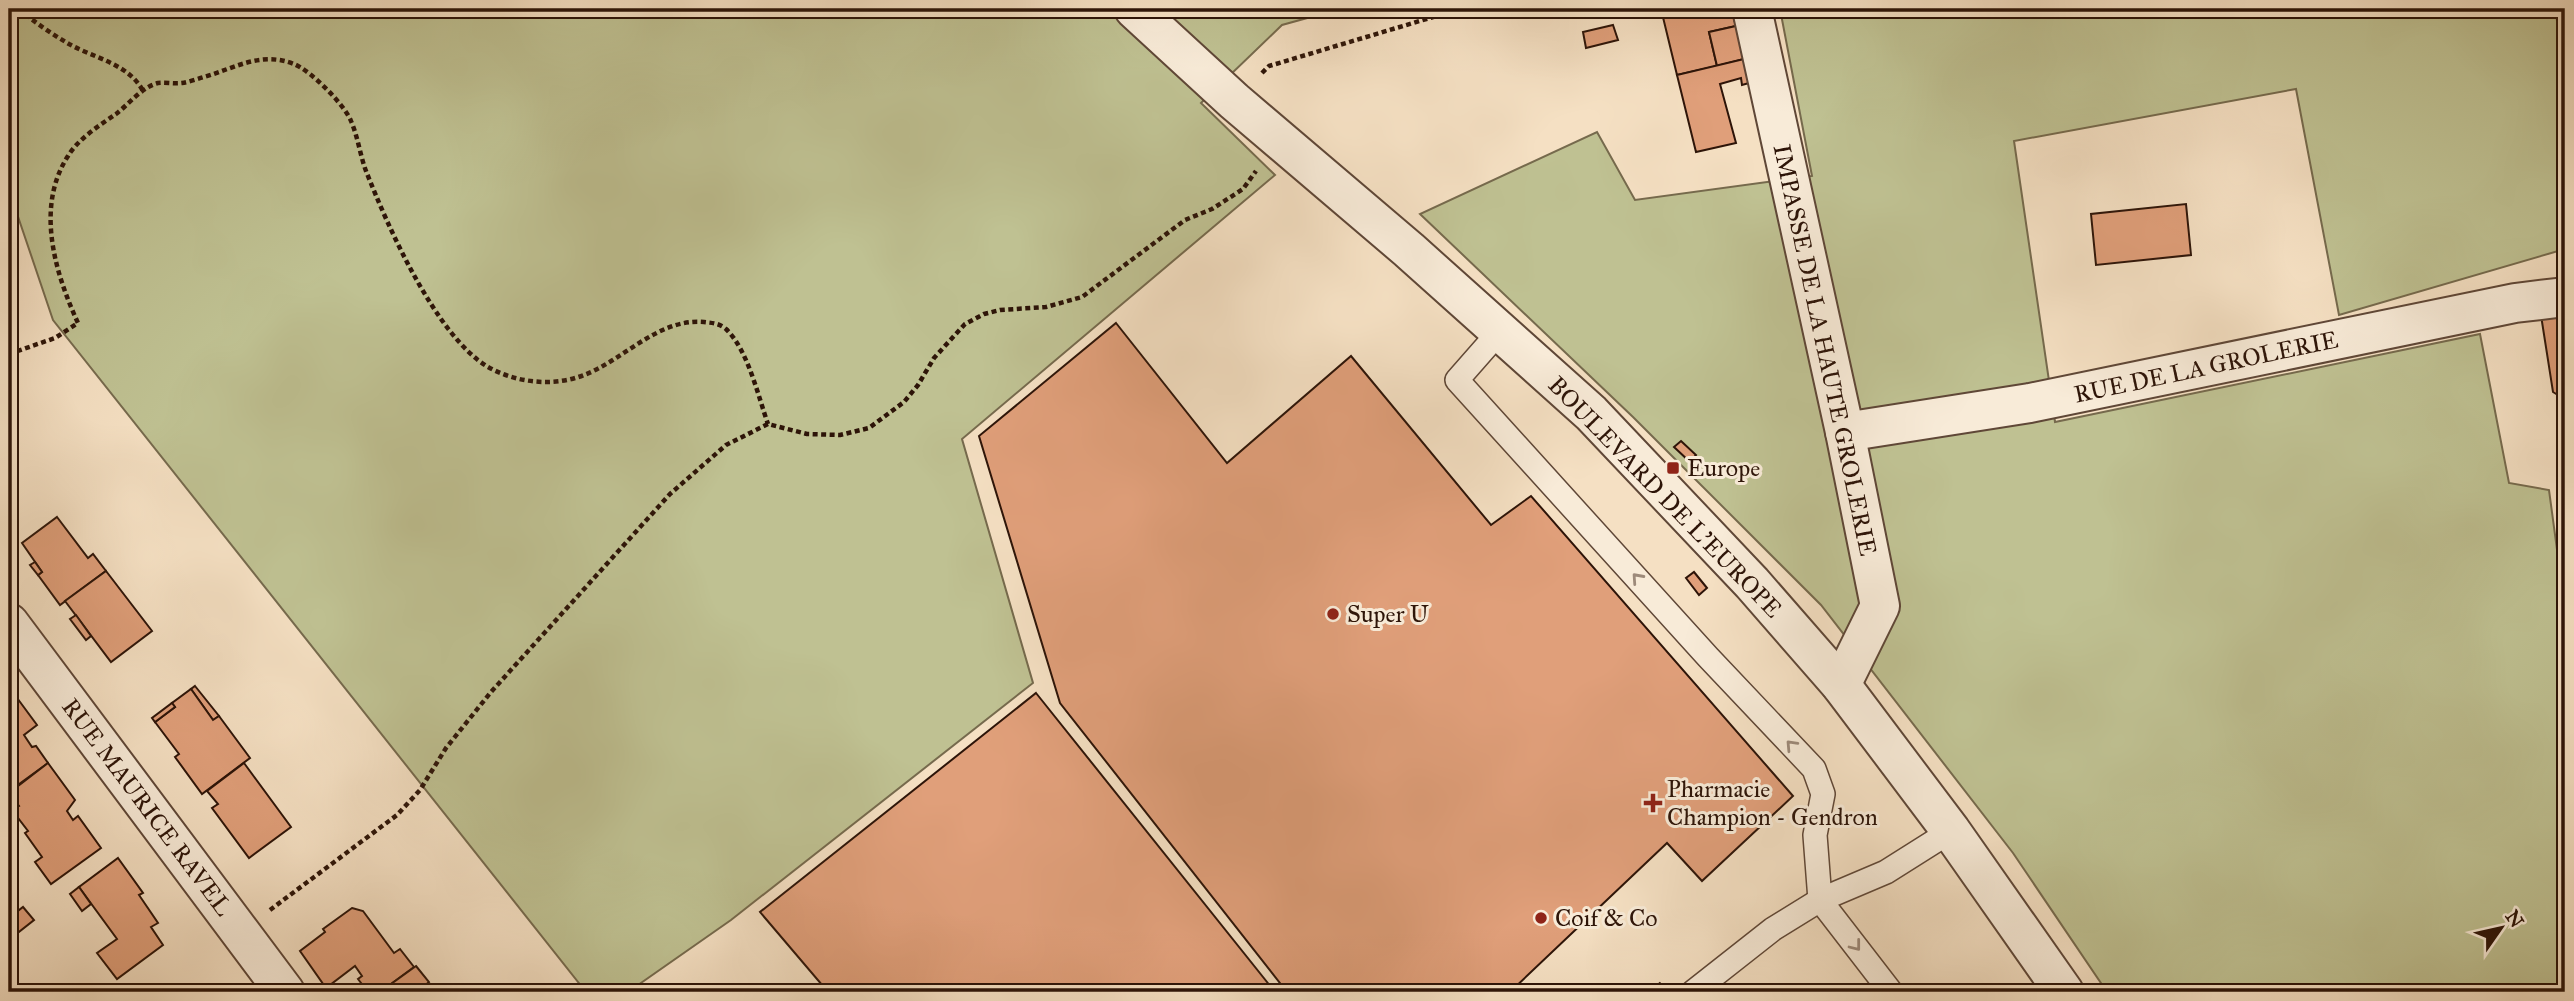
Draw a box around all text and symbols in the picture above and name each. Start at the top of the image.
street label: IMPASSE DE LA HAUTE GROLERIE [1767,141,1883,559]
street label: RUE DE LA GROLERIE [2071,324,2341,410]
street label: BOULEVARD DE L'EUROPE [1542,370,1788,624]
place label: Europe [1687,453,1760,483]
marker: Europe [1665,460,1681,476]
one-way arrow [1632,573,1645,586]
place label: Super U [1347,599,1429,629]
marker: Super U [1325,606,1341,622]
street label: RUE MAURICE RAVEL [55,692,239,922]
one-way arrow [1787,740,1800,753]
place label: Pharmacie Champion - Gendron [1667,774,1878,832]
marker: Pharmacie Champion - Gendron [1645,795,1661,811]
north arrow [2466,892,2536,962]
place label: Coif & Co [1555,903,1658,933]
text: N [2501,906,2529,932]
marker: Coif & Co [1533,910,1549,926]
one-way arrow [1847,938,1860,951]

